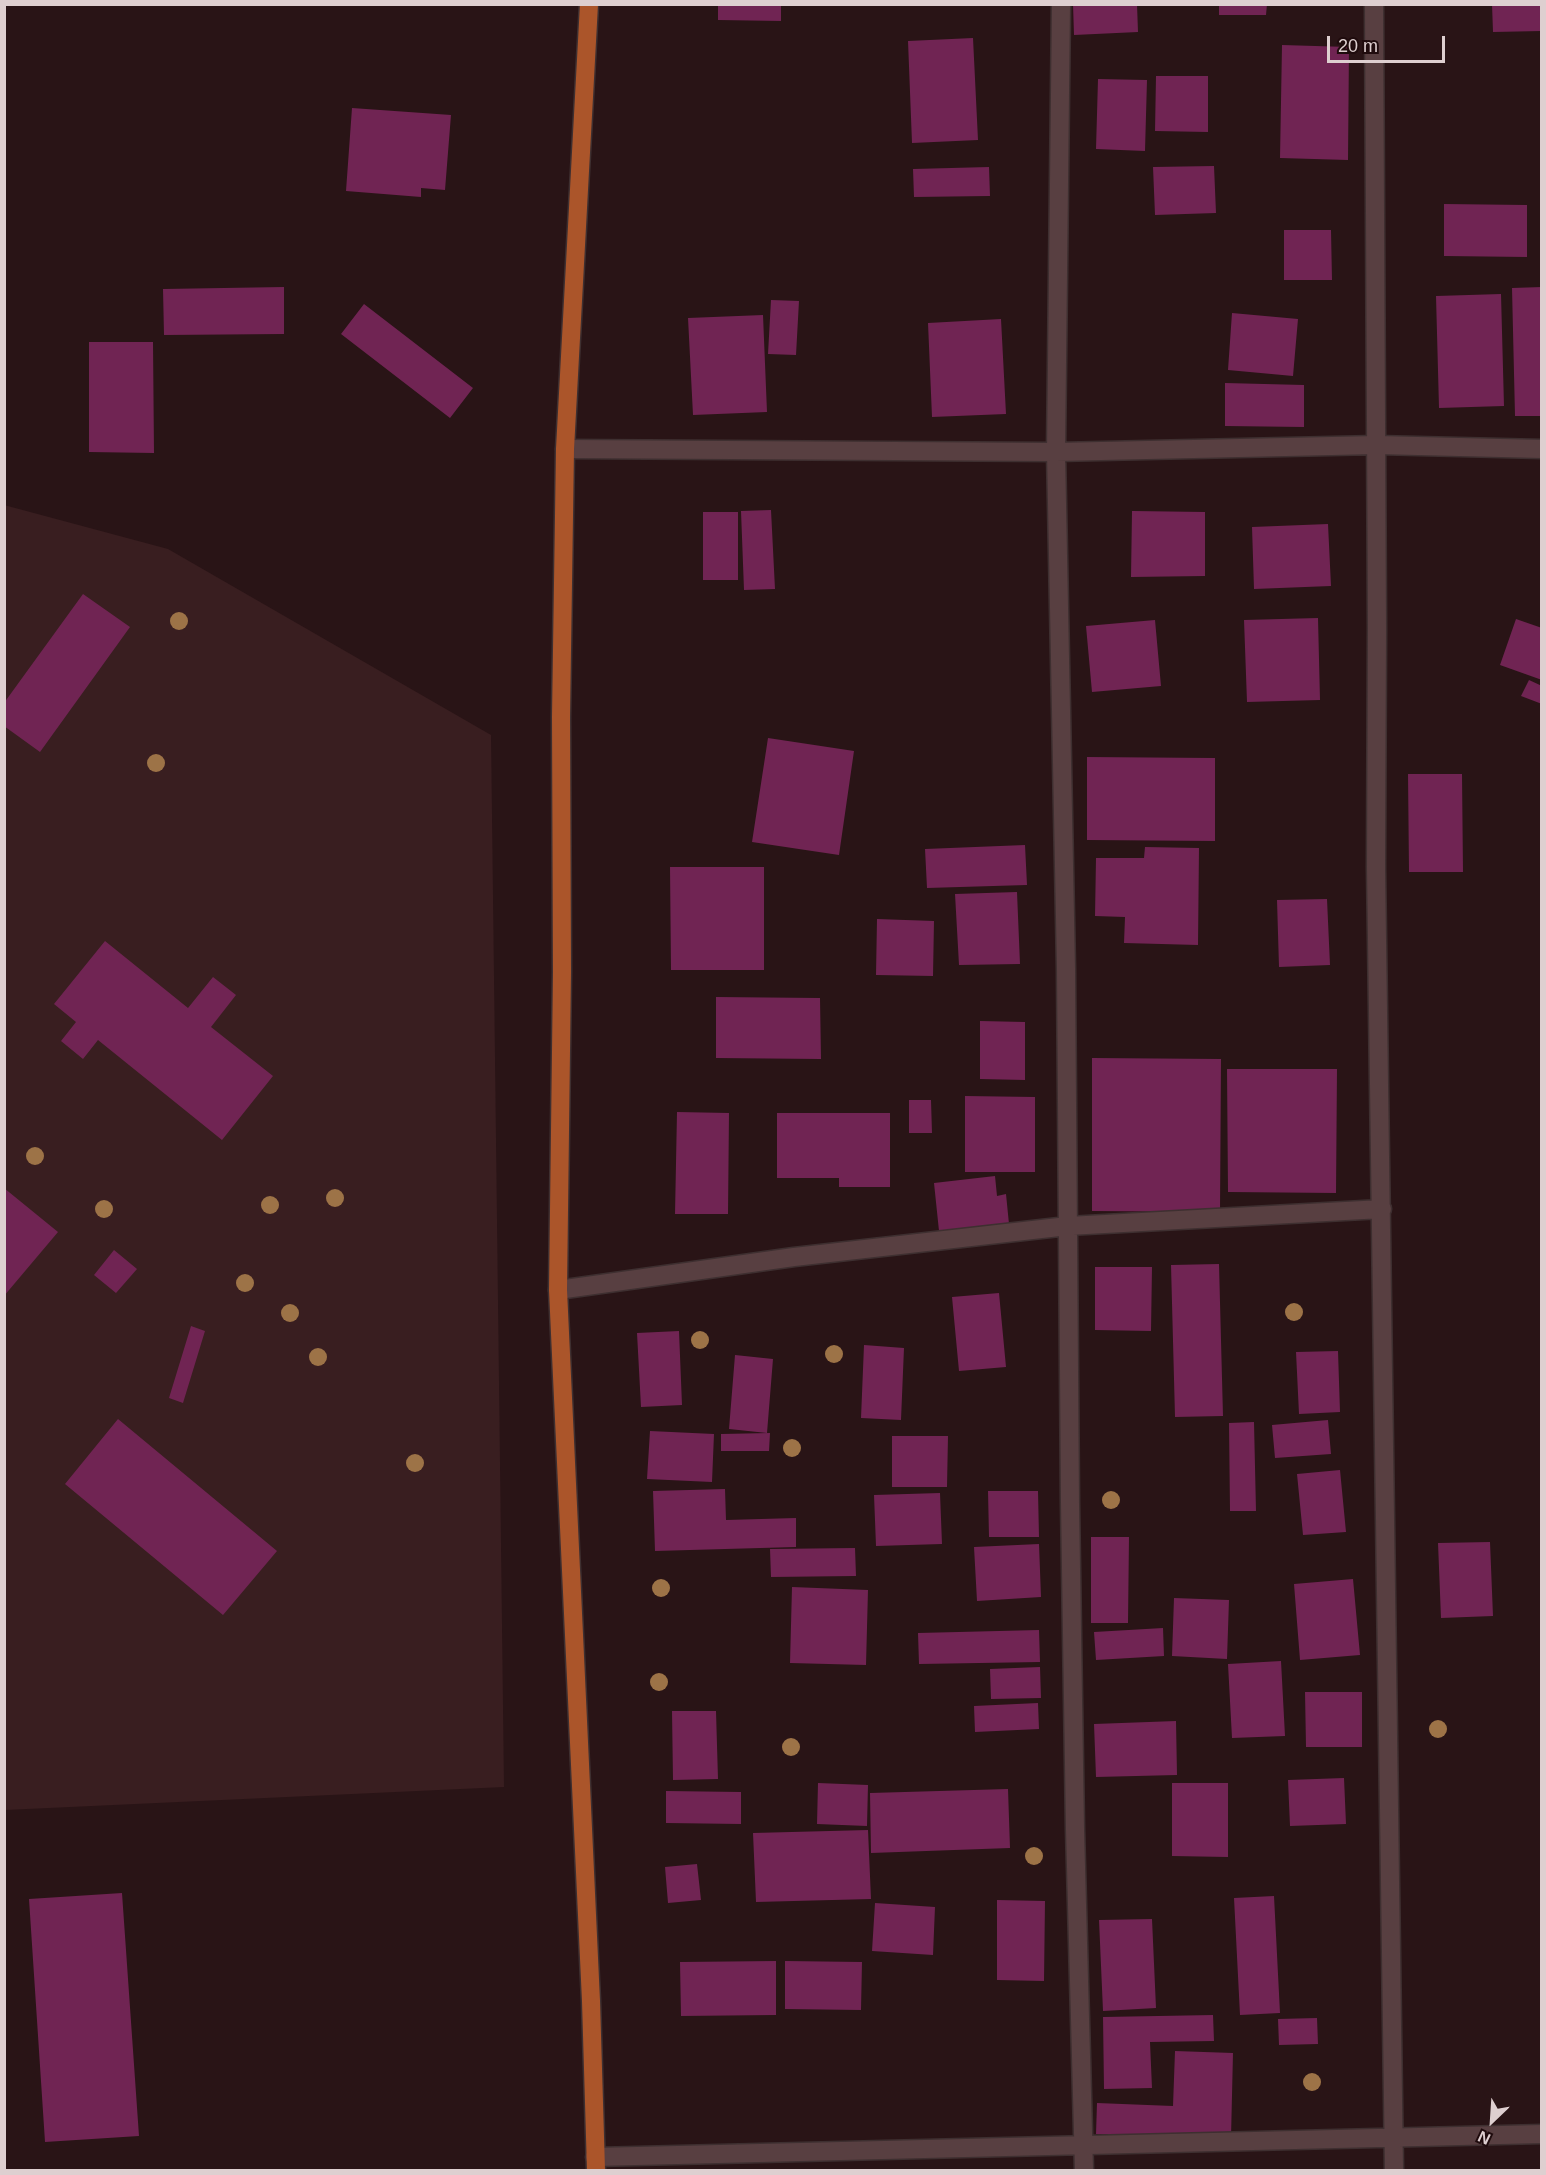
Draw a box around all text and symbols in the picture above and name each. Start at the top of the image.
scale bar [1330,24,1448,62]
text: 20 m [1338,36,1378,56]
north arrow [1462,2091,1522,2151]
text: N [1475,2128,1493,2148]

